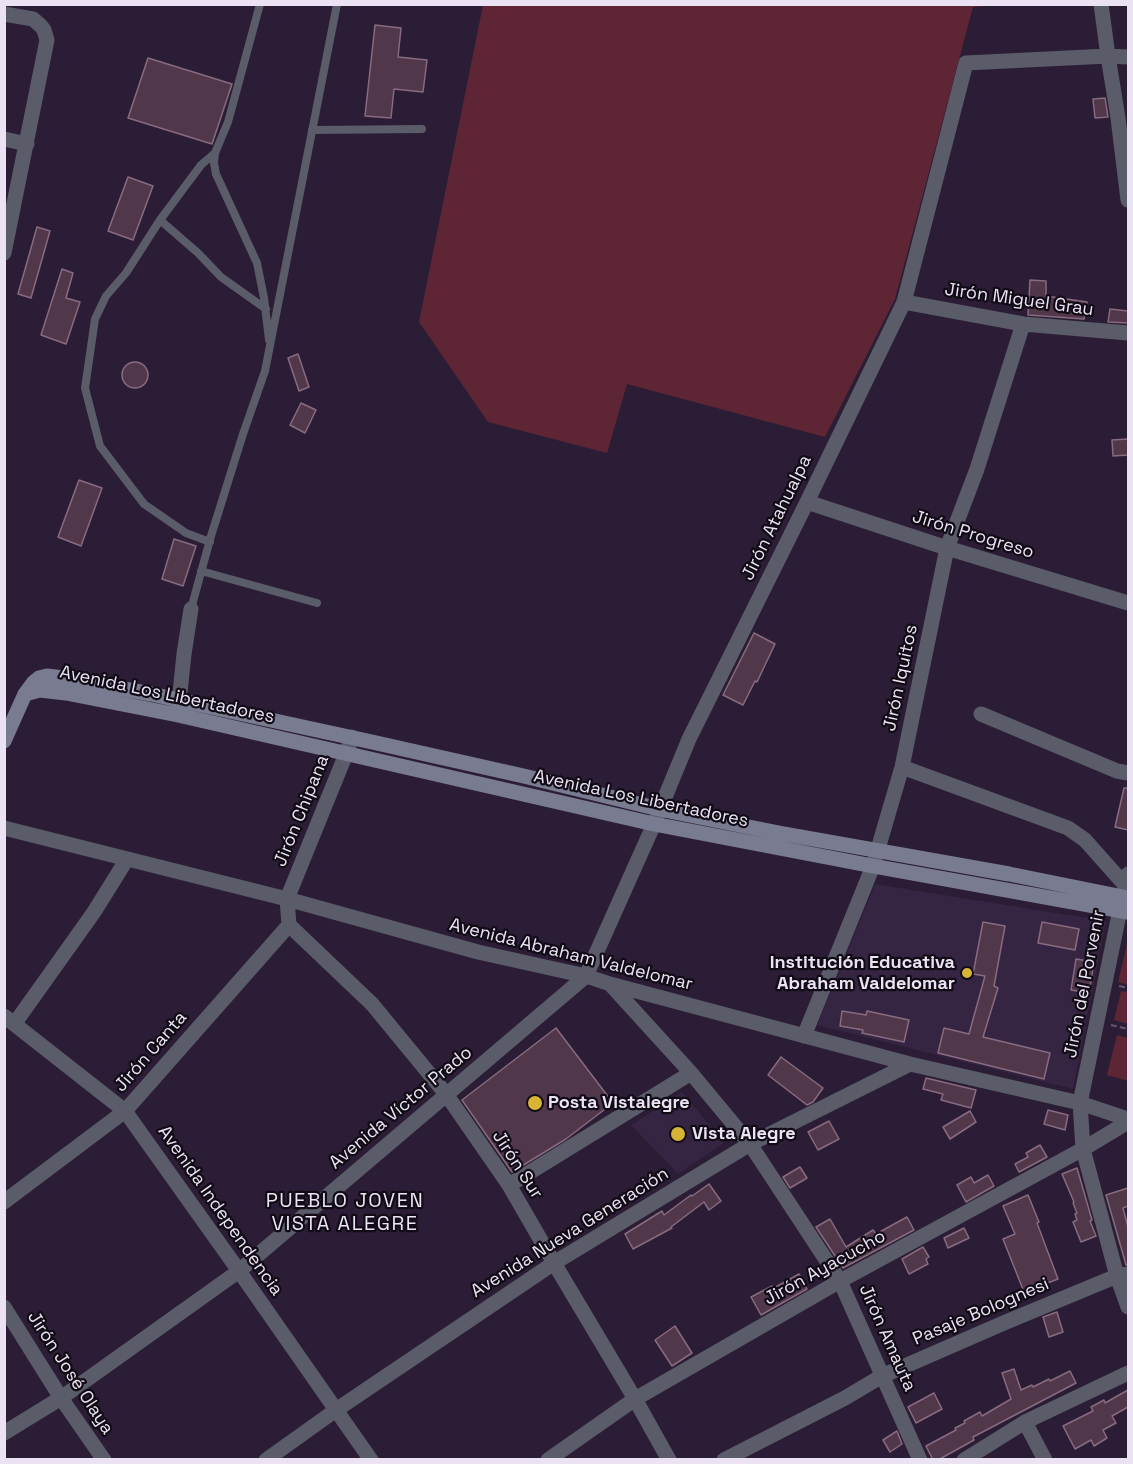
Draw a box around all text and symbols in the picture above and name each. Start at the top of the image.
street label: Jirón Miguel Grau [943,279,1095,321]
street label: Jirón Atahualpa [737,452,817,584]
street label: Jirón Progreso [910,506,1036,564]
street label: Jirón Iquitos [879,623,923,733]
street label: Avenida Los Libertadores [58,662,276,728]
street label: Jirón Chipana [270,752,334,870]
street label: Avenida Los Libertadores [532,766,750,832]
street label: Jirón del Porvenir [1060,908,1110,1060]
street label: Avenida Abraham Valdelomar [447,914,695,996]
place label: Institución Educativa Abraham Valdelomar [770,952,955,994]
marker: Institución Educativa Abraham Valdelomar [960,966,974,980]
street label: Jirón Canta [110,1007,192,1097]
street label: Avenida Víctor Prado [325,1042,477,1174]
place label: Posta Vistalegre [548,1092,690,1114]
marker: Posta Vistalegre [526,1094,544,1112]
street label: Avenida Independencia [153,1122,287,1300]
place label: Vista Alegre [692,1123,796,1145]
marker: Vista Alegre [669,1125,687,1143]
street label: Jirón Sur [487,1127,547,1203]
street label: Avenida Nueva Generación [467,1163,673,1303]
district label: PUEBLO JOVEN VISTA ALEGRE [266,1190,424,1237]
street label: Jirón Ayacucho [761,1226,889,1310]
street label: Pasaje Bolognesi [910,1274,1052,1350]
street label: Jirón Amauta [854,1281,920,1395]
street label: Jirón José Olaya [22,1307,118,1439]

